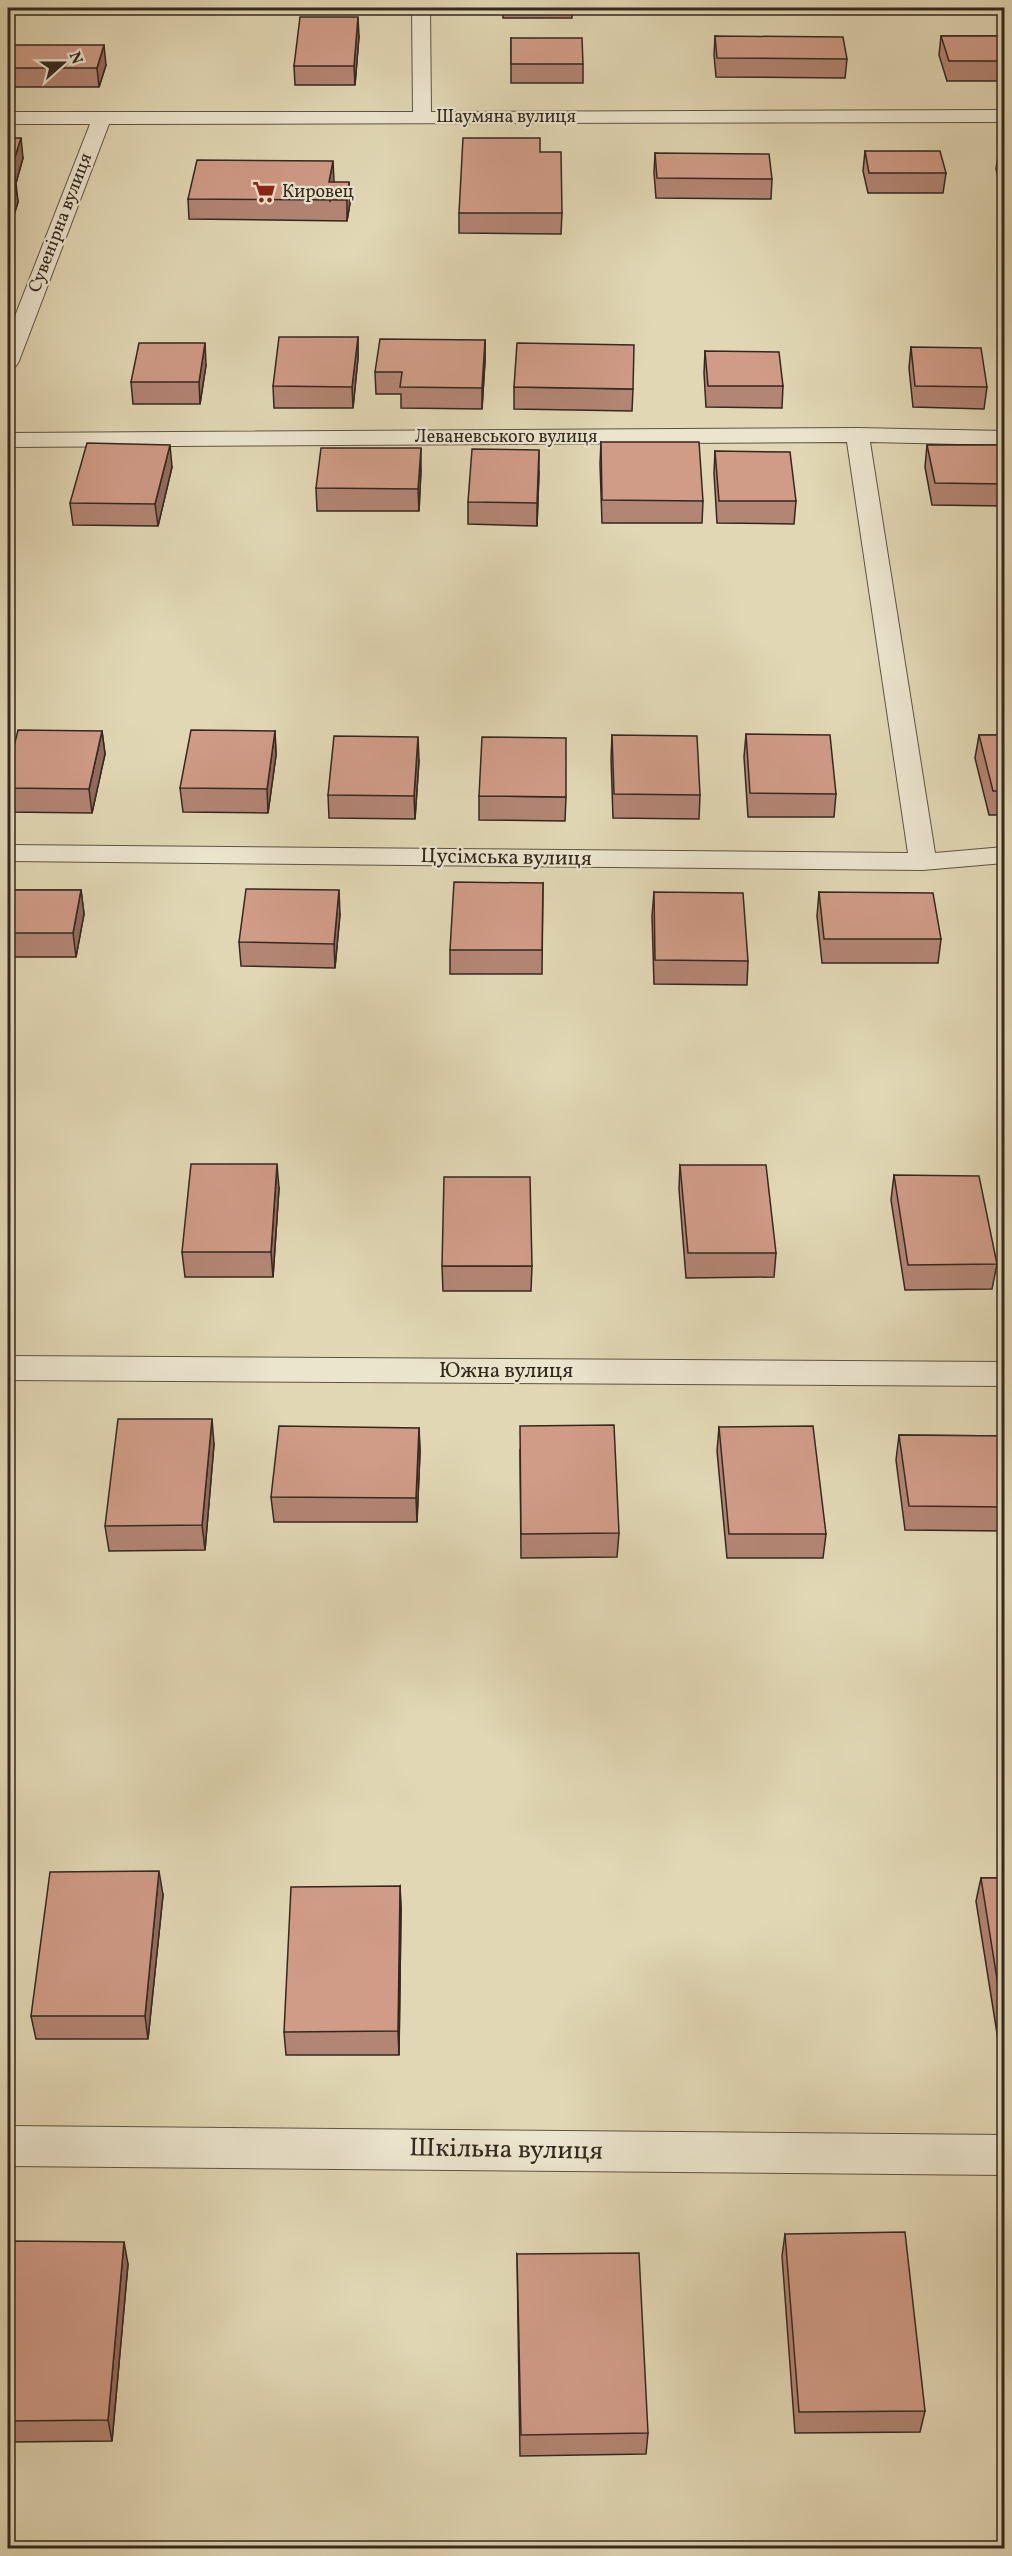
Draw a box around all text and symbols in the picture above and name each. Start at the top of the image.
north arrow [33,33,93,93]
text: N [63,49,88,68]
street label: Шаумяна вулиця [436,105,576,130]
street label: Сувенірна вулиця [23,150,99,296]
supermarket icon: Кировец [251,179,277,205]
place label: Кировец [282,180,354,205]
street label: Леваневського вулиця [415,425,597,450]
street label: Цусімська вулиця [420,842,592,874]
street label: Южна вулиця [439,1357,573,1386]
street label: Шкільна вулиця [409,2130,603,2170]

